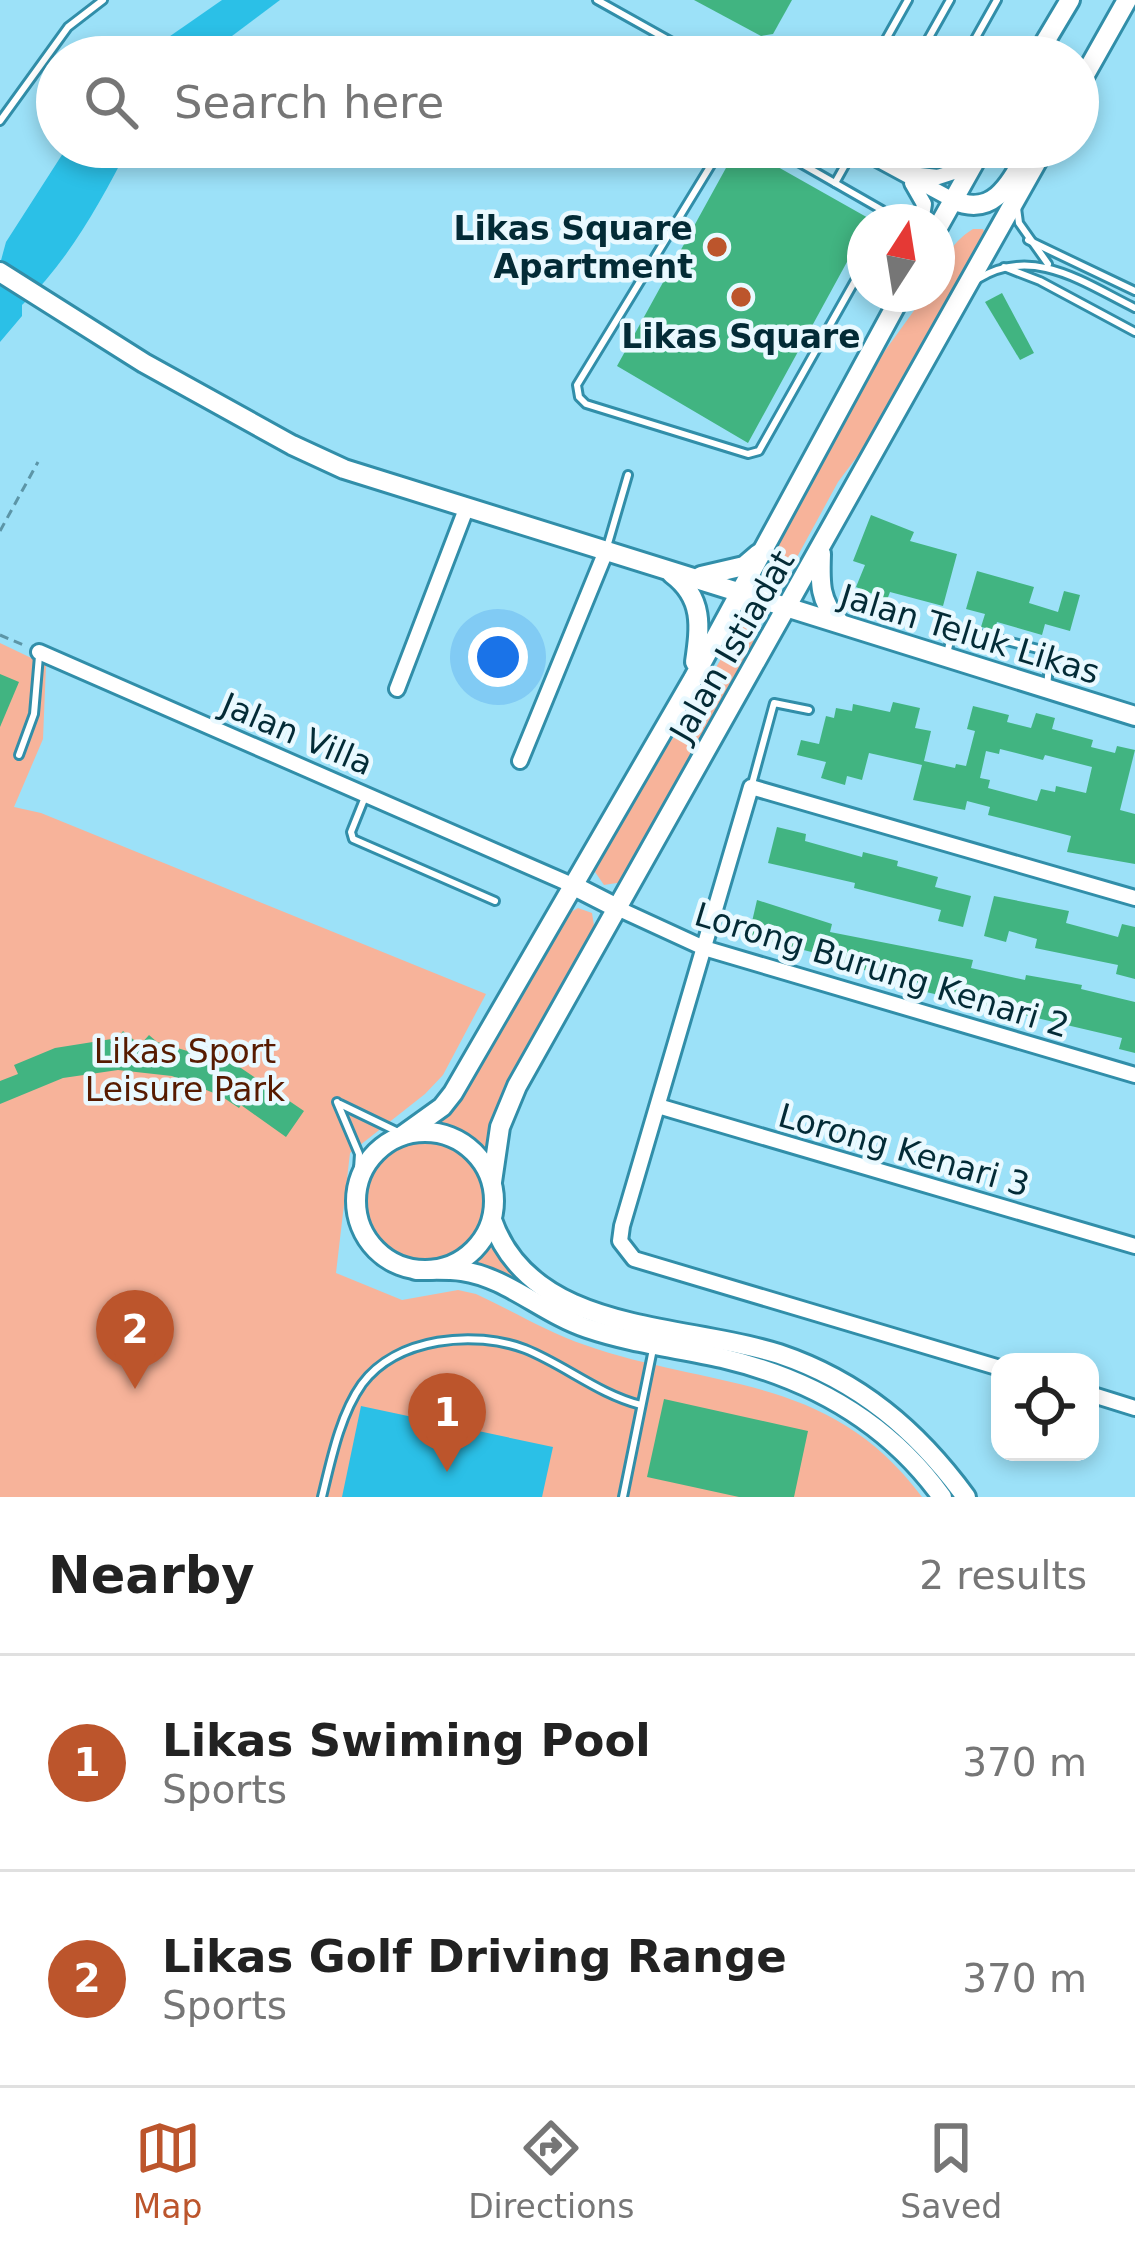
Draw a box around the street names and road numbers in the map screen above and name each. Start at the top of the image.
street label: Jalan Istiadat [661,543,802,750]
street label: Jalan Teluk Likas [834,575,1104,692]
street label: Jalan Villa [214,684,378,783]
street label: Lorong Burung Kenari 2 [690,894,1074,1046]
street label: Lorong Kenari 3 [774,1096,1034,1204]

